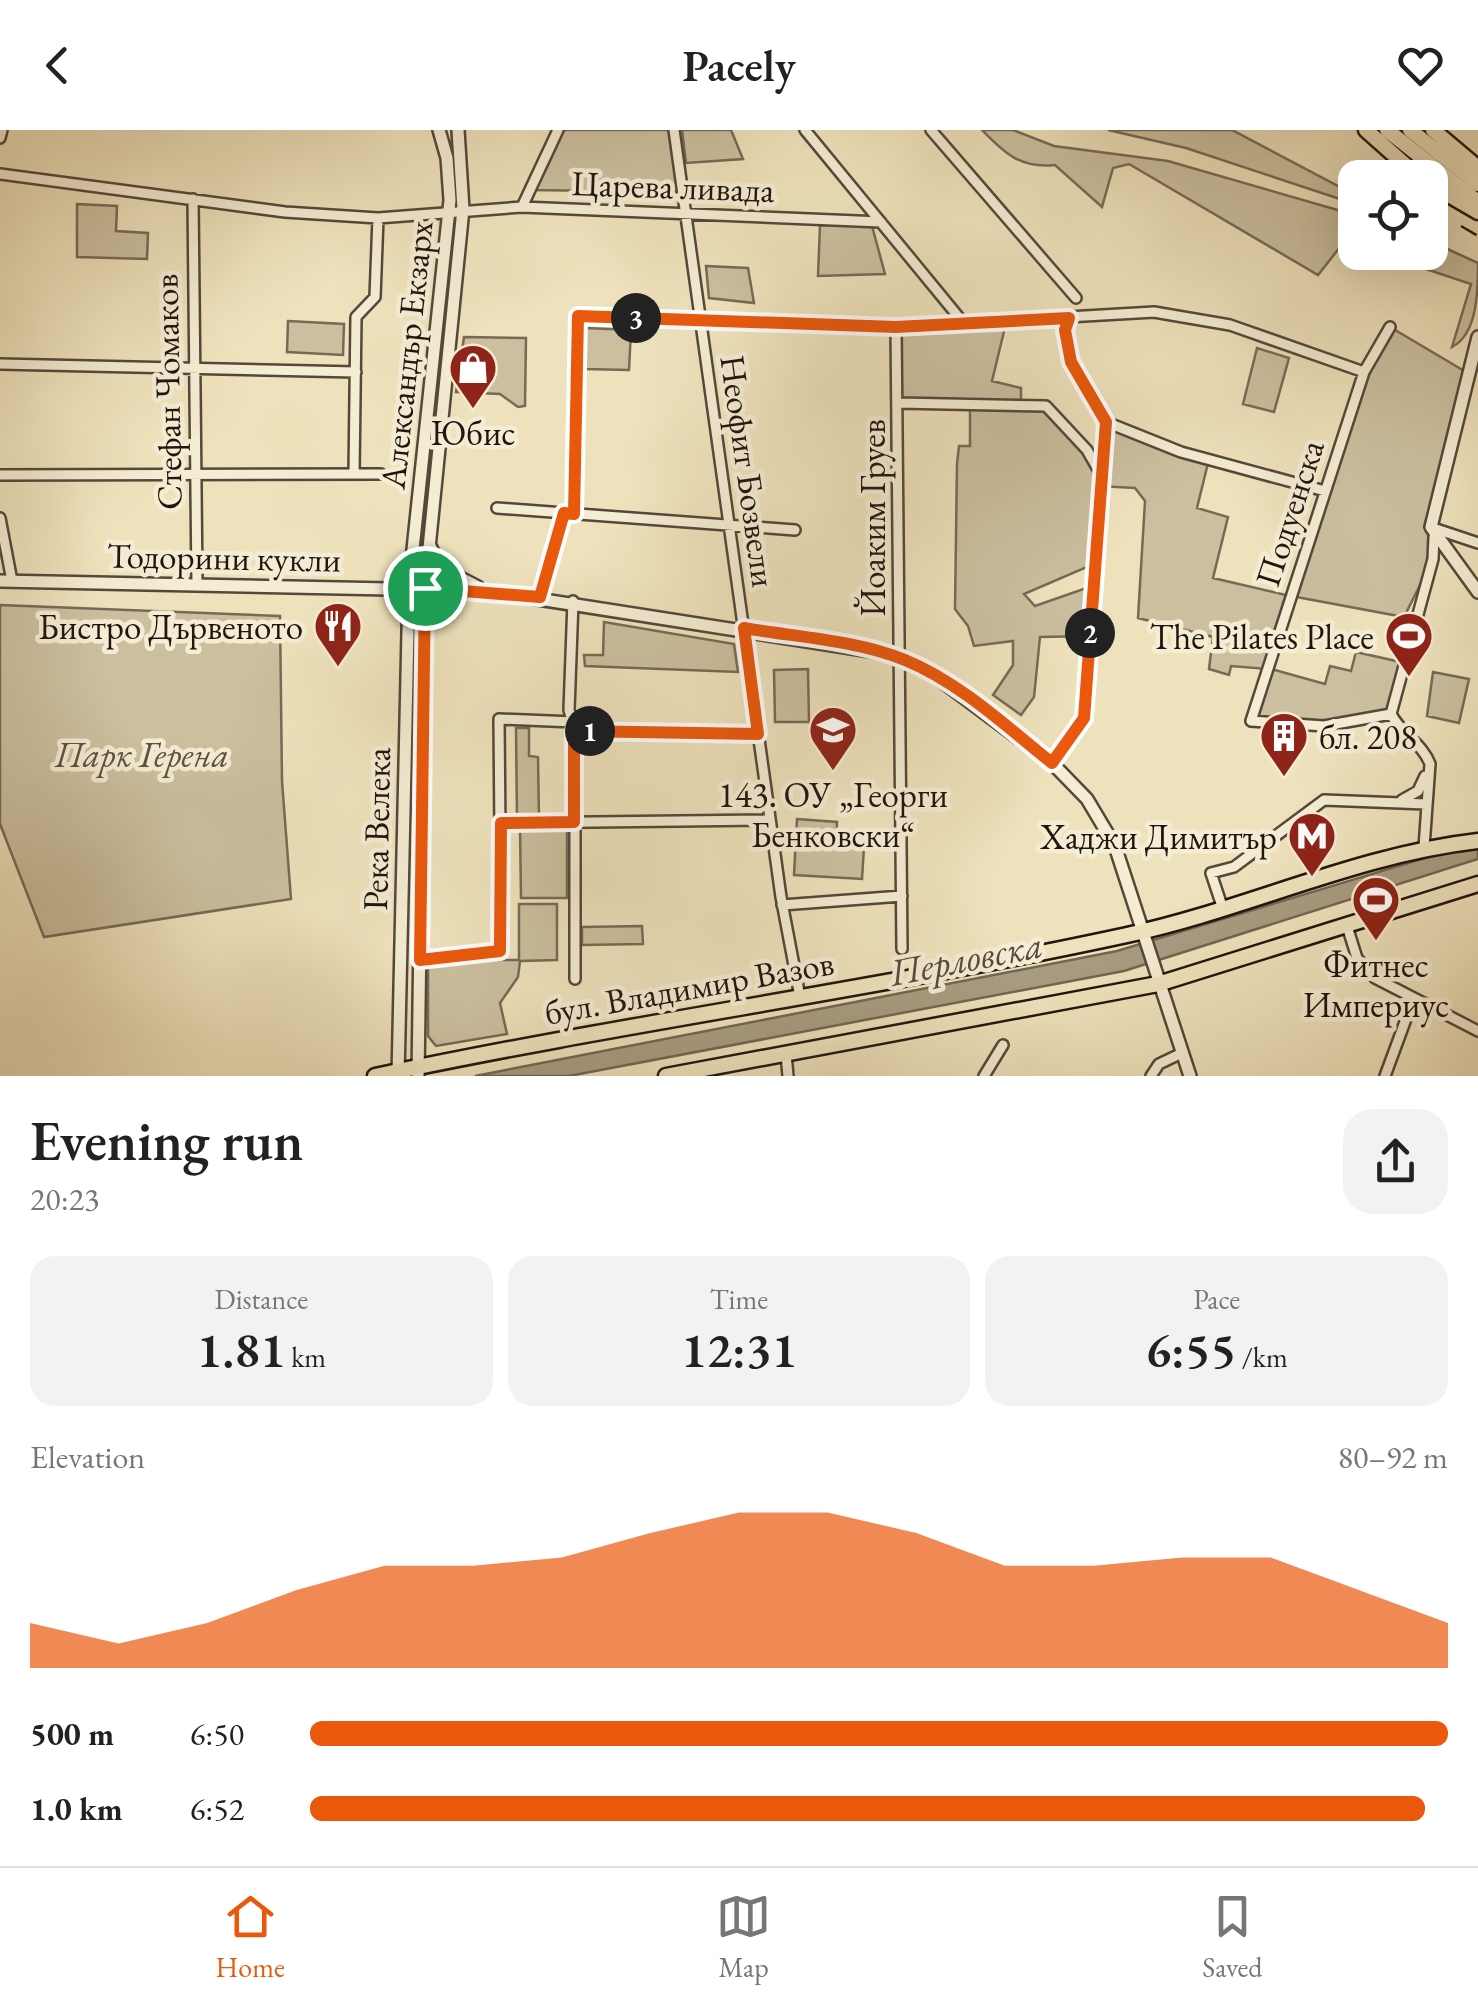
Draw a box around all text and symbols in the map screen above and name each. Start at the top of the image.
text: Pacely [682,36,796,94]
icon: back [30,38,85,93]
icon: heart [1393,38,1448,93]
street label: Царева ливада [571,160,775,213]
map controls [1338,160,1448,270]
button: locate [1338,160,1448,270]
street label: Александър Екзарх [369,219,443,492]
street label: Стефан Чомаков [142,274,192,510]
pin: 3 [611,293,661,343]
text: 3 [629,300,643,336]
shop icon: Юбис [447,342,499,410]
street label: Неофит Бозвели [710,352,788,590]
place label: Юбис [430,410,516,455]
street label: Йоаким Груев [850,419,896,617]
street label: Подуенска [1244,434,1335,592]
street label: Тодорини кукли [107,532,341,583]
pin [383,546,468,631]
icon: arrive [398,561,453,616]
restaurant icon: Бистро Дървеното [312,600,364,668]
place label: Бистро Дървеното [38,604,303,650]
pin: 2 [1065,608,1115,658]
sports icon: The Pilates Place [1383,610,1435,678]
place label: The Pilates Place [1150,614,1374,659]
text: 2 [1083,615,1097,651]
school or university icon: 143. ОУ „Георги Бенковски“ [807,704,859,772]
pin: 1 [565,706,615,756]
building icon: бл. 208 [1258,710,1310,778]
text: 1 [583,713,597,749]
place label: бл. 208 [1319,714,1417,759]
park label: Парк Герена [54,732,229,778]
street label: Река Велека [352,747,400,911]
place label: 143. ОУ „Георги Бенковски“ [718,772,948,857]
metro station icon: Хаджи Димитър [1286,810,1338,878]
place label: Хаджи Димитър [1039,814,1277,860]
sports icon: Фитнес Империус [1350,874,1402,942]
water label: Перловска [884,919,1047,997]
street label: бул. Владимир Вазов [541,939,837,1036]
place label: Фитнес Империус [1303,942,1449,1028]
text: Evening run [30,1105,303,1176]
button: share [1343,1109,1448,1214]
text: 20:23 [30,1178,99,1220]
text: Distance [215,1281,308,1317]
text: Time [710,1281,768,1317]
text: Pace [1193,1281,1240,1317]
text: 1.81 [197,1317,286,1382]
text: 12:31 [681,1317,797,1382]
text: 6:55 [1146,1317,1236,1382]
text: km [286,1339,326,1375]
text: /km [1236,1339,1288,1375]
text: Elevation [30,1436,145,1478]
text: 80–92 m [1338,1436,1448,1478]
text: 500 m [30,1713,114,1755]
text: 6:50 [190,1713,244,1755]
text: 1.0 km [30,1788,123,1830]
text: 6:52 [190,1788,244,1830]
tab: Home [216,1889,285,1985]
tab: Map [716,1889,771,1985]
tab: Saved [1202,1889,1262,1985]

